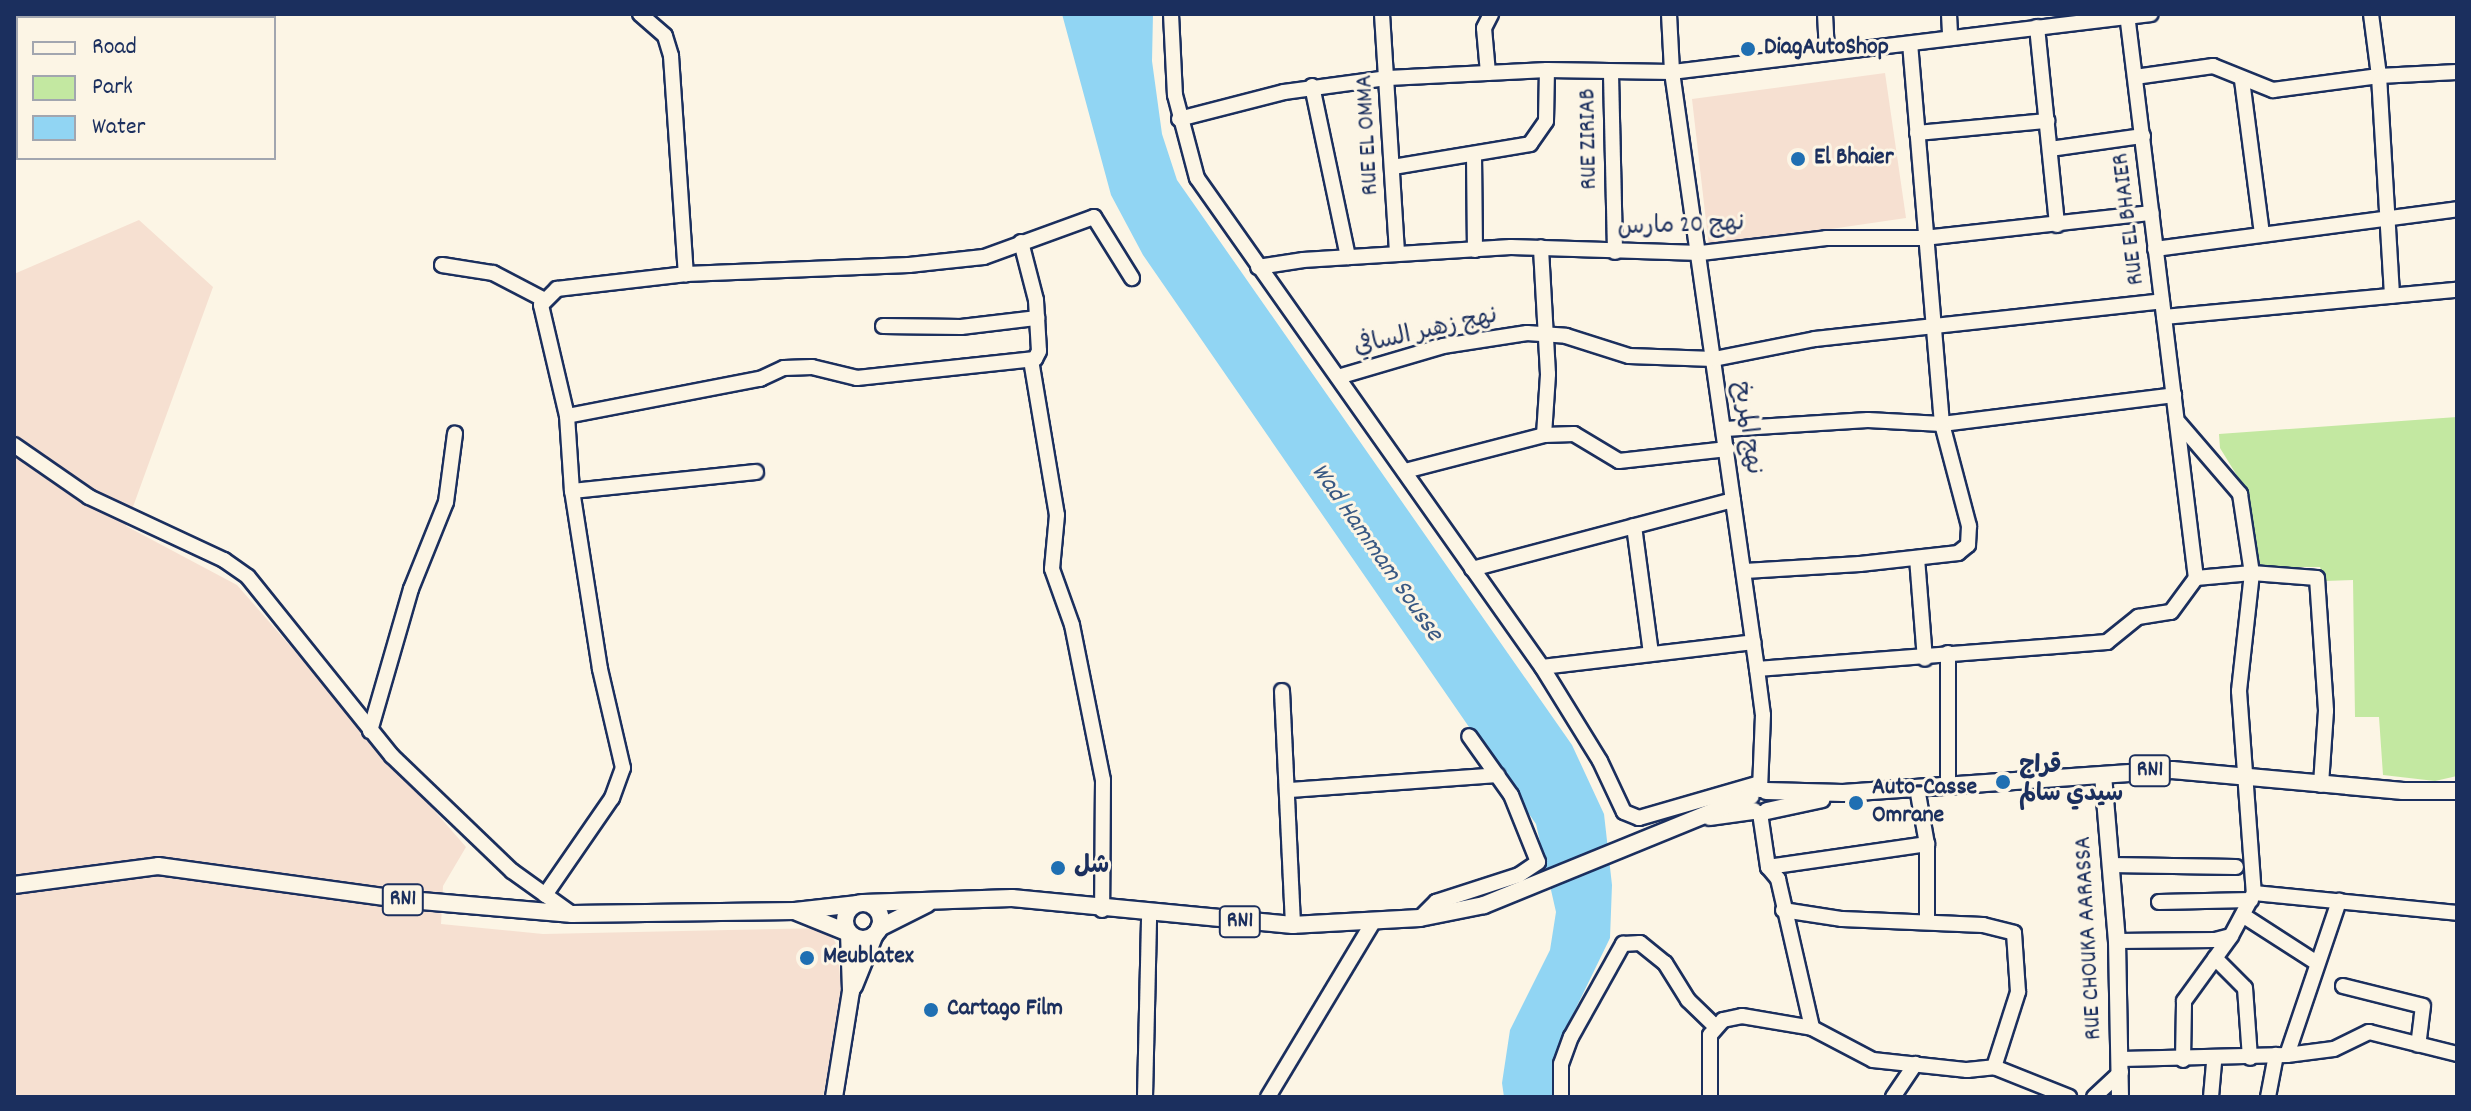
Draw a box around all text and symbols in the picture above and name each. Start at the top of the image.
legend [16,16,276,160]
text: Road [92,31,137,65]
place label: DiagAutoShop [1764,35,1889,63]
marker: DiagAutoShop [1739,40,1757,58]
text: Park [92,71,133,105]
street label: RUE EL OMMA [1351,74,1387,196]
street label: RUE ZIRIAB [1575,88,1605,190]
text: Water [92,111,145,145]
place label: El Bhaier [1814,145,1894,173]
marker: El Bhaier [1789,150,1807,168]
street label: RUE EL BHAIER [2108,151,2152,287]
street label: نهج 20 مارس [1617,210,1745,244]
street label: نهج زهير السافي [1352,303,1500,363]
street label: نهج المريخ [1725,380,1767,476]
water label: Wad Hammam Sousse [1303,458,1449,648]
road number: RN1 [2128,753,2172,789]
place label: قراج سيدي سالم [2019,754,2123,810]
marker: قراج سيدي سالم [1994,773,2012,791]
place label: Auto-Casse Omrane [1872,775,1977,831]
marker: Auto-Casse Omrane [1847,794,1865,812]
street label: RUE CHOUKA AARASSA [2070,835,2110,1041]
place label: شل [1074,854,1109,882]
marker: شل [1049,859,1067,877]
road number: RN1 [381,882,425,918]
road number: RN1 [1218,904,1262,940]
place label: Meublatex [823,944,914,972]
marker: Meublatex [798,949,816,967]
place label: Cartago Film [947,996,1063,1024]
marker: Cartago Film [922,1001,940,1019]

